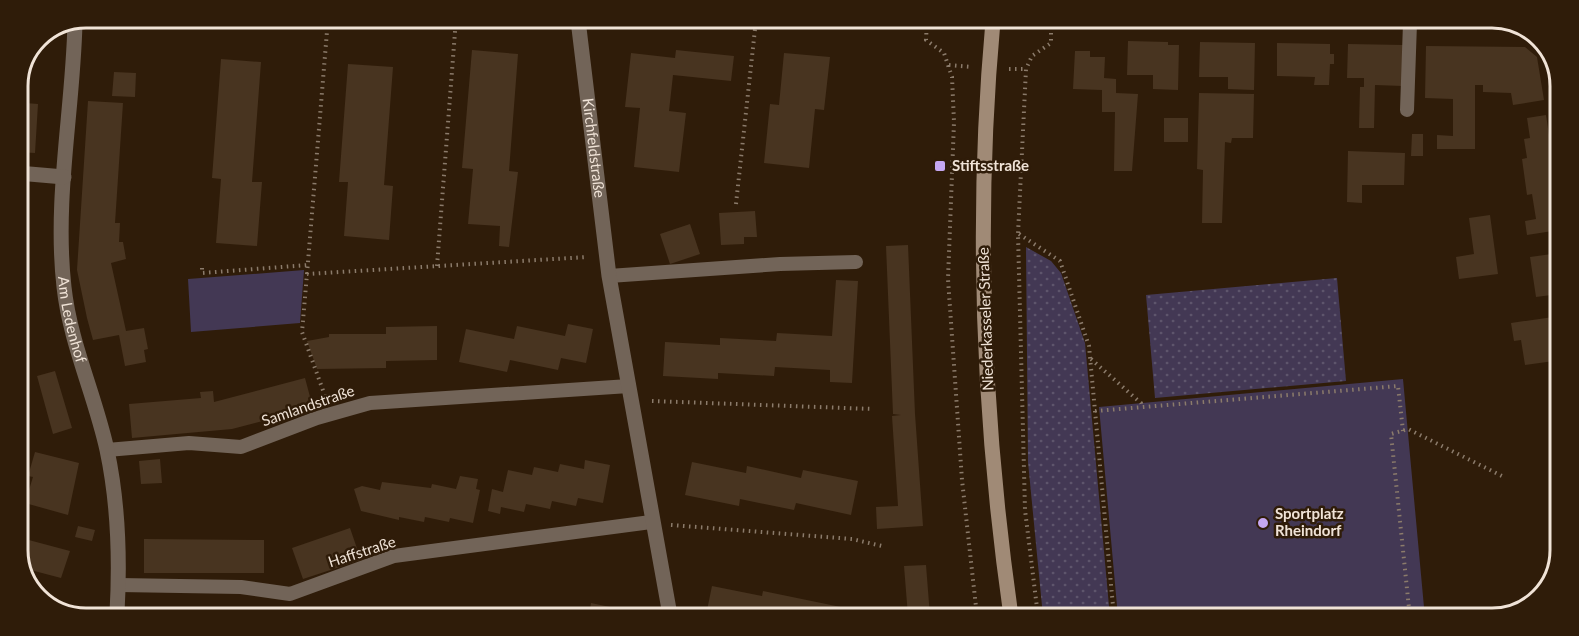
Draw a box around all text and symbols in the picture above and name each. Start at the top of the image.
street label: Kirchfeldstraße [580,97,609,199]
place label: Stiftsstraße [952,156,1029,174]
marker: Stiftsstraße [933,159,947,173]
street label: Niederkasseler Straße [973,247,997,391]
street label: Am Ledenhof [55,275,91,365]
street label: Samlandstraße [259,381,356,429]
place label: Sportplatz Rheindorf [1275,504,1344,539]
marker: Sportplatz Rheindorf [1256,516,1270,530]
street label: Haffstraße [326,532,398,570]

